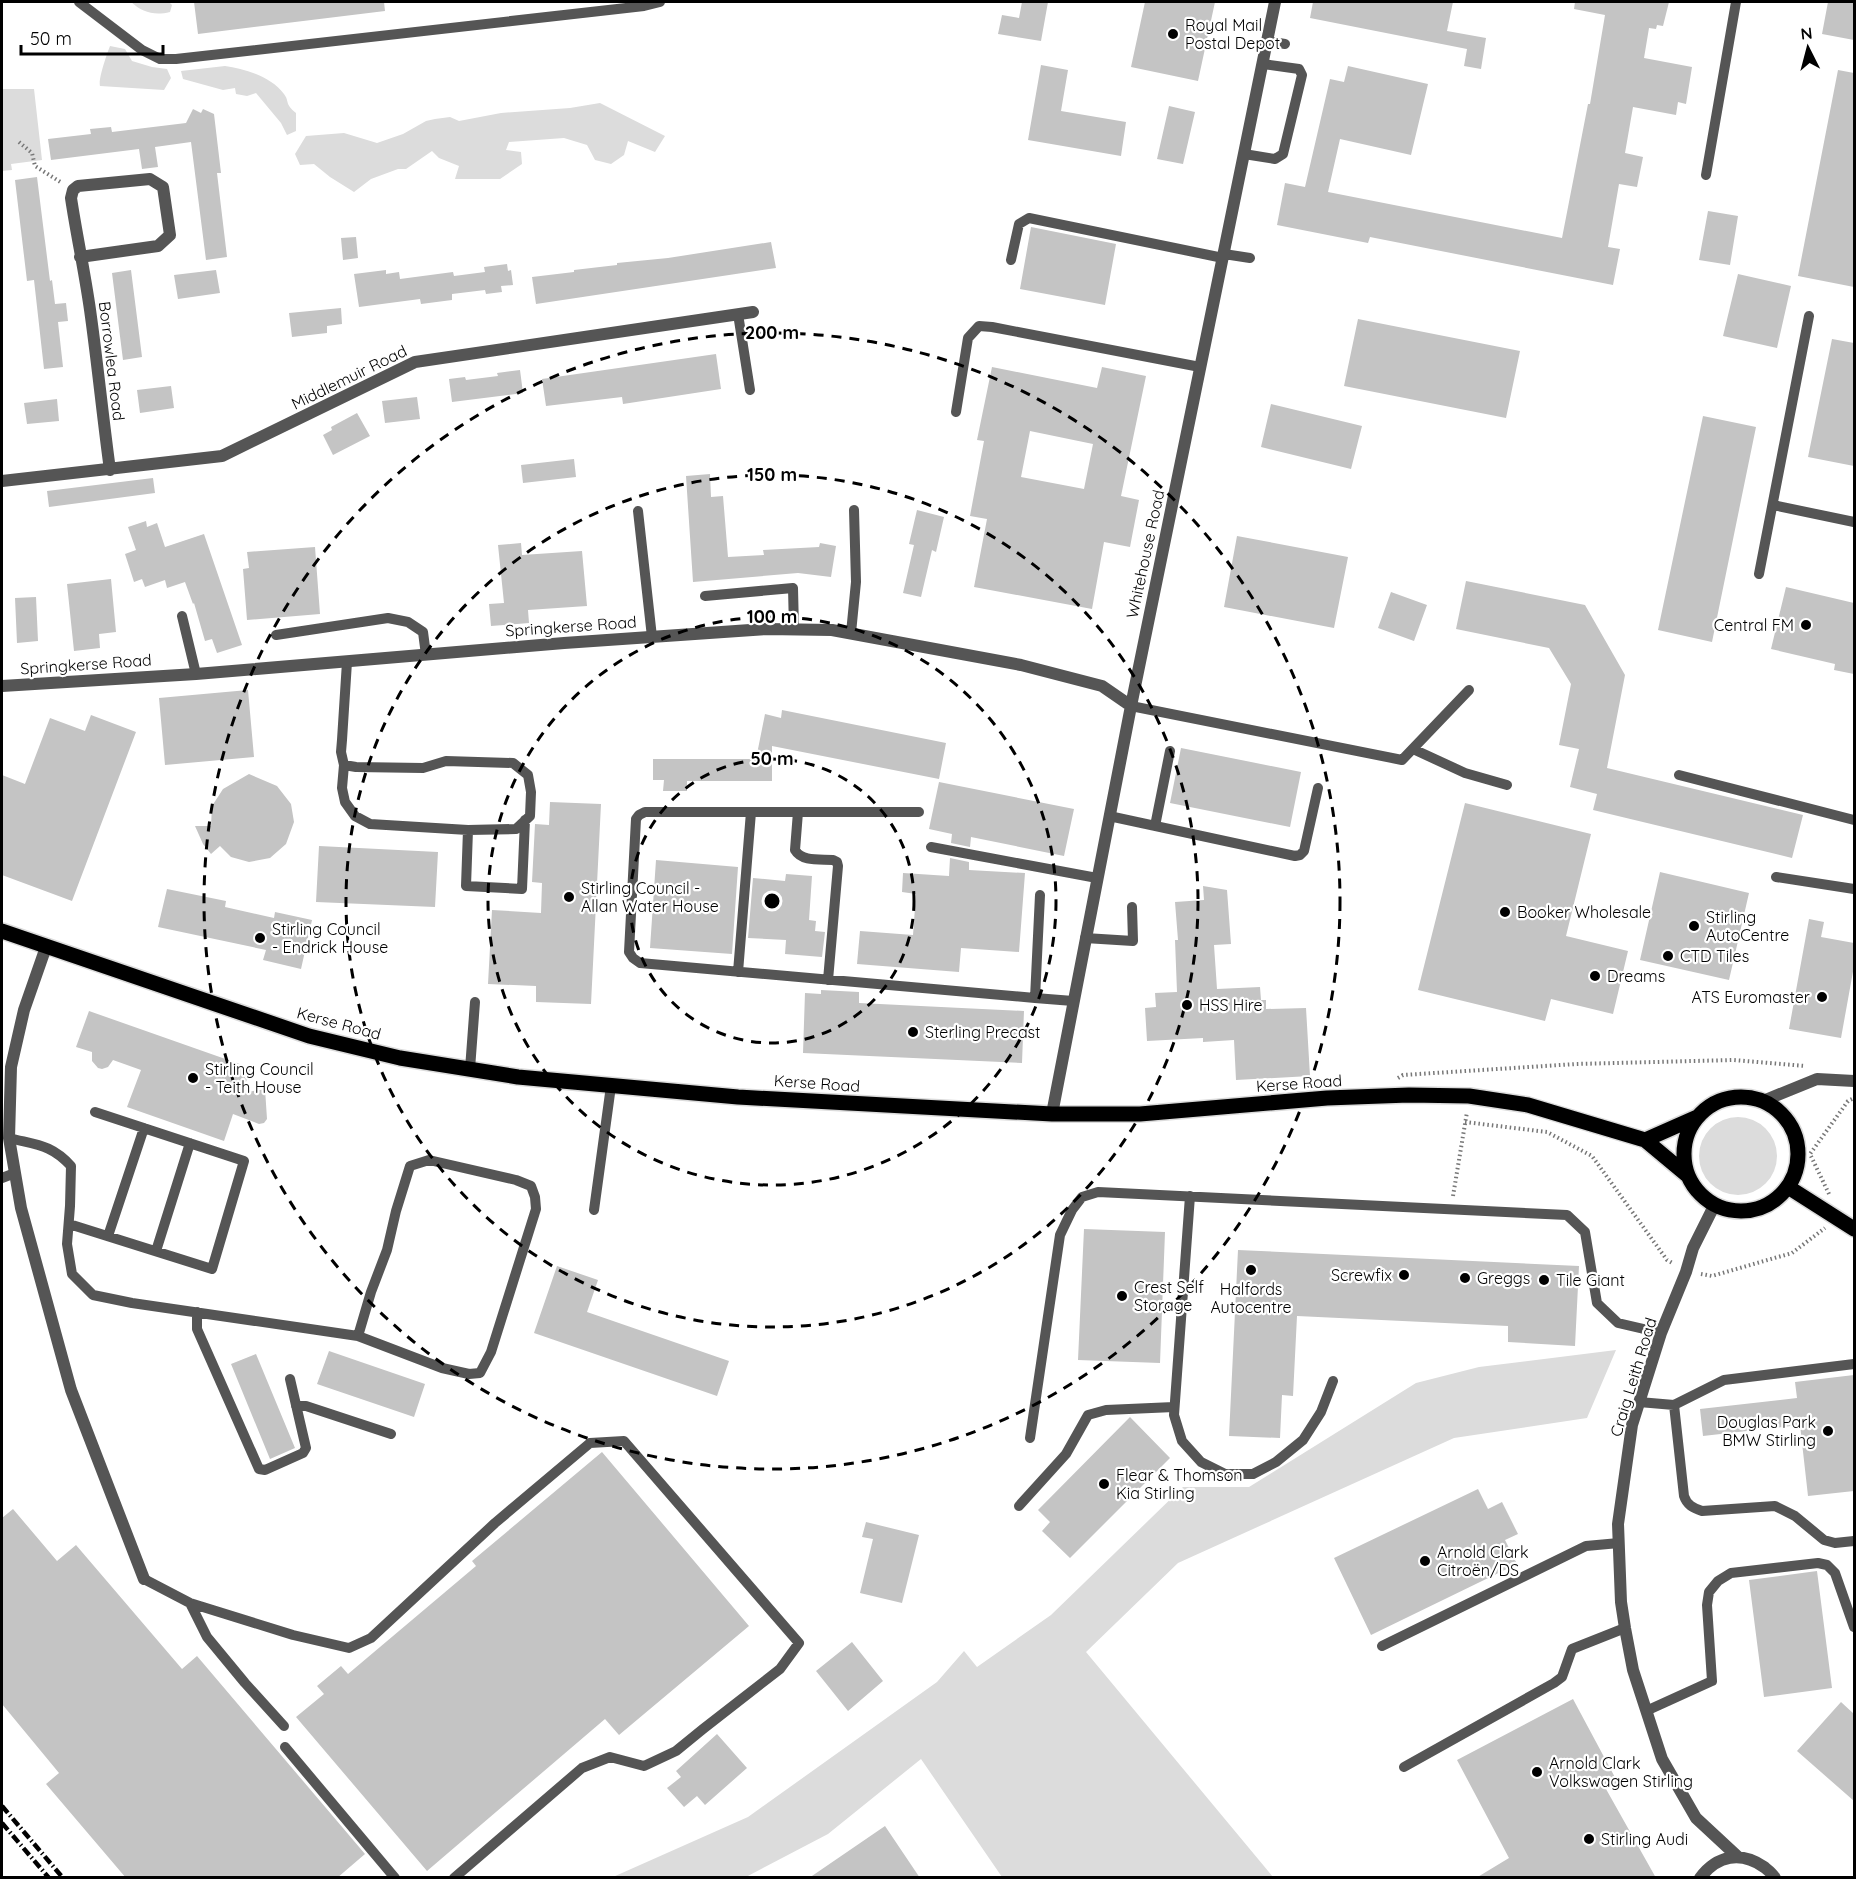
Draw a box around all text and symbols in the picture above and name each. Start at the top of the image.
place label: Royal Mail Postal Depot [1185,15,1280,53]
scale bar [21,18,164,56]
north arrow [1778,18,1838,78]
text: N [1800,23,1813,44]
text: 50 m [30,27,72,50]
marker: Royal Mail Postal Depot [1166,27,1180,41]
street label: Borrowlea Road [95,300,129,422]
text: 200 m [745,321,799,344]
street label: Middlemuir Road [288,340,410,414]
text: 150 m [747,463,797,486]
street label: Whitehouse Road [1122,488,1168,620]
text: 100 m [747,605,797,628]
street label: Springkerse Road [505,611,637,641]
place label: Central FM [1714,615,1794,635]
marker: Central FM [1799,618,1813,632]
street label: Springkerse Road [20,649,152,679]
text: 50 m [750,747,794,770]
place label: Stirling Council - Allan Water House [581,878,719,916]
marker: Stirling Council - Allan Water House [562,890,576,904]
centre of rings [762,891,782,911]
place label: Booker Wholesale [1517,902,1651,922]
marker: Booker Wholesale [1498,905,1512,919]
place label: Stirling AutoCentre [1706,907,1789,945]
place label: Stirling Council - Endrick House [272,919,388,957]
marker: Stirling AutoCentre [1687,919,1701,933]
marker: Stirling Council - Endrick House [253,931,267,945]
place label: CTD Tiles [1680,946,1749,966]
marker: CTD Tiles [1661,949,1675,963]
place label: Dreams [1607,966,1665,986]
marker: Dreams [1588,969,1602,983]
place label: ATS Euromaster [1692,987,1810,1007]
marker: ATS Euromaster [1815,990,1829,1004]
place label: HSS Hire [1199,995,1263,1015]
marker: HSS Hire [1180,998,1194,1012]
street label: Kerse Road [295,1002,383,1044]
place label: Sterling Precast [925,1022,1041,1042]
marker: Sterling Precast [906,1025,920,1039]
place label: Stirling Council - Teith House [205,1059,314,1097]
street label: Kerse Road [773,1070,861,1096]
street label: Kerse Road [1255,1070,1343,1096]
marker: Stirling Council - Teith House [186,1071,200,1085]
marker: Halfords Autocentre [1244,1263,1258,1277]
place label: Screwfix [1331,1265,1392,1285]
marker: Screwfix [1397,1268,1411,1282]
place label: Greggs [1477,1268,1530,1288]
place label: Tile Giant [1556,1270,1625,1290]
marker: Greggs [1458,1271,1472,1285]
marker: Tile Giant [1537,1273,1551,1287]
place label: Crest Self Storage [1134,1277,1204,1315]
place label: Halfords Autocentre [1210,1279,1292,1317]
marker: Crest Self Storage [1115,1289,1129,1303]
street label: Craig Leith Road [1605,1315,1661,1439]
place label: Douglas Park BMW Stirling [1717,1412,1816,1450]
marker: Douglas Park BMW Stirling [1821,1424,1835,1438]
place label: Flear & Thomson Kia Stirling [1116,1465,1243,1503]
marker: Flear & Thomson Kia Stirling [1097,1477,1111,1491]
place label: Arnold Clark Citroën/DS [1437,1542,1529,1580]
marker: Arnold Clark Citroën/DS [1418,1554,1432,1568]
place label: Arnold Clark Volkswagen Stirling [1549,1753,1693,1791]
marker: Arnold Clark Volkswagen Stirling [1530,1765,1544,1779]
place label: Stirling Audi [1601,1829,1688,1849]
marker: Stirling Audi [1582,1832,1596,1846]

